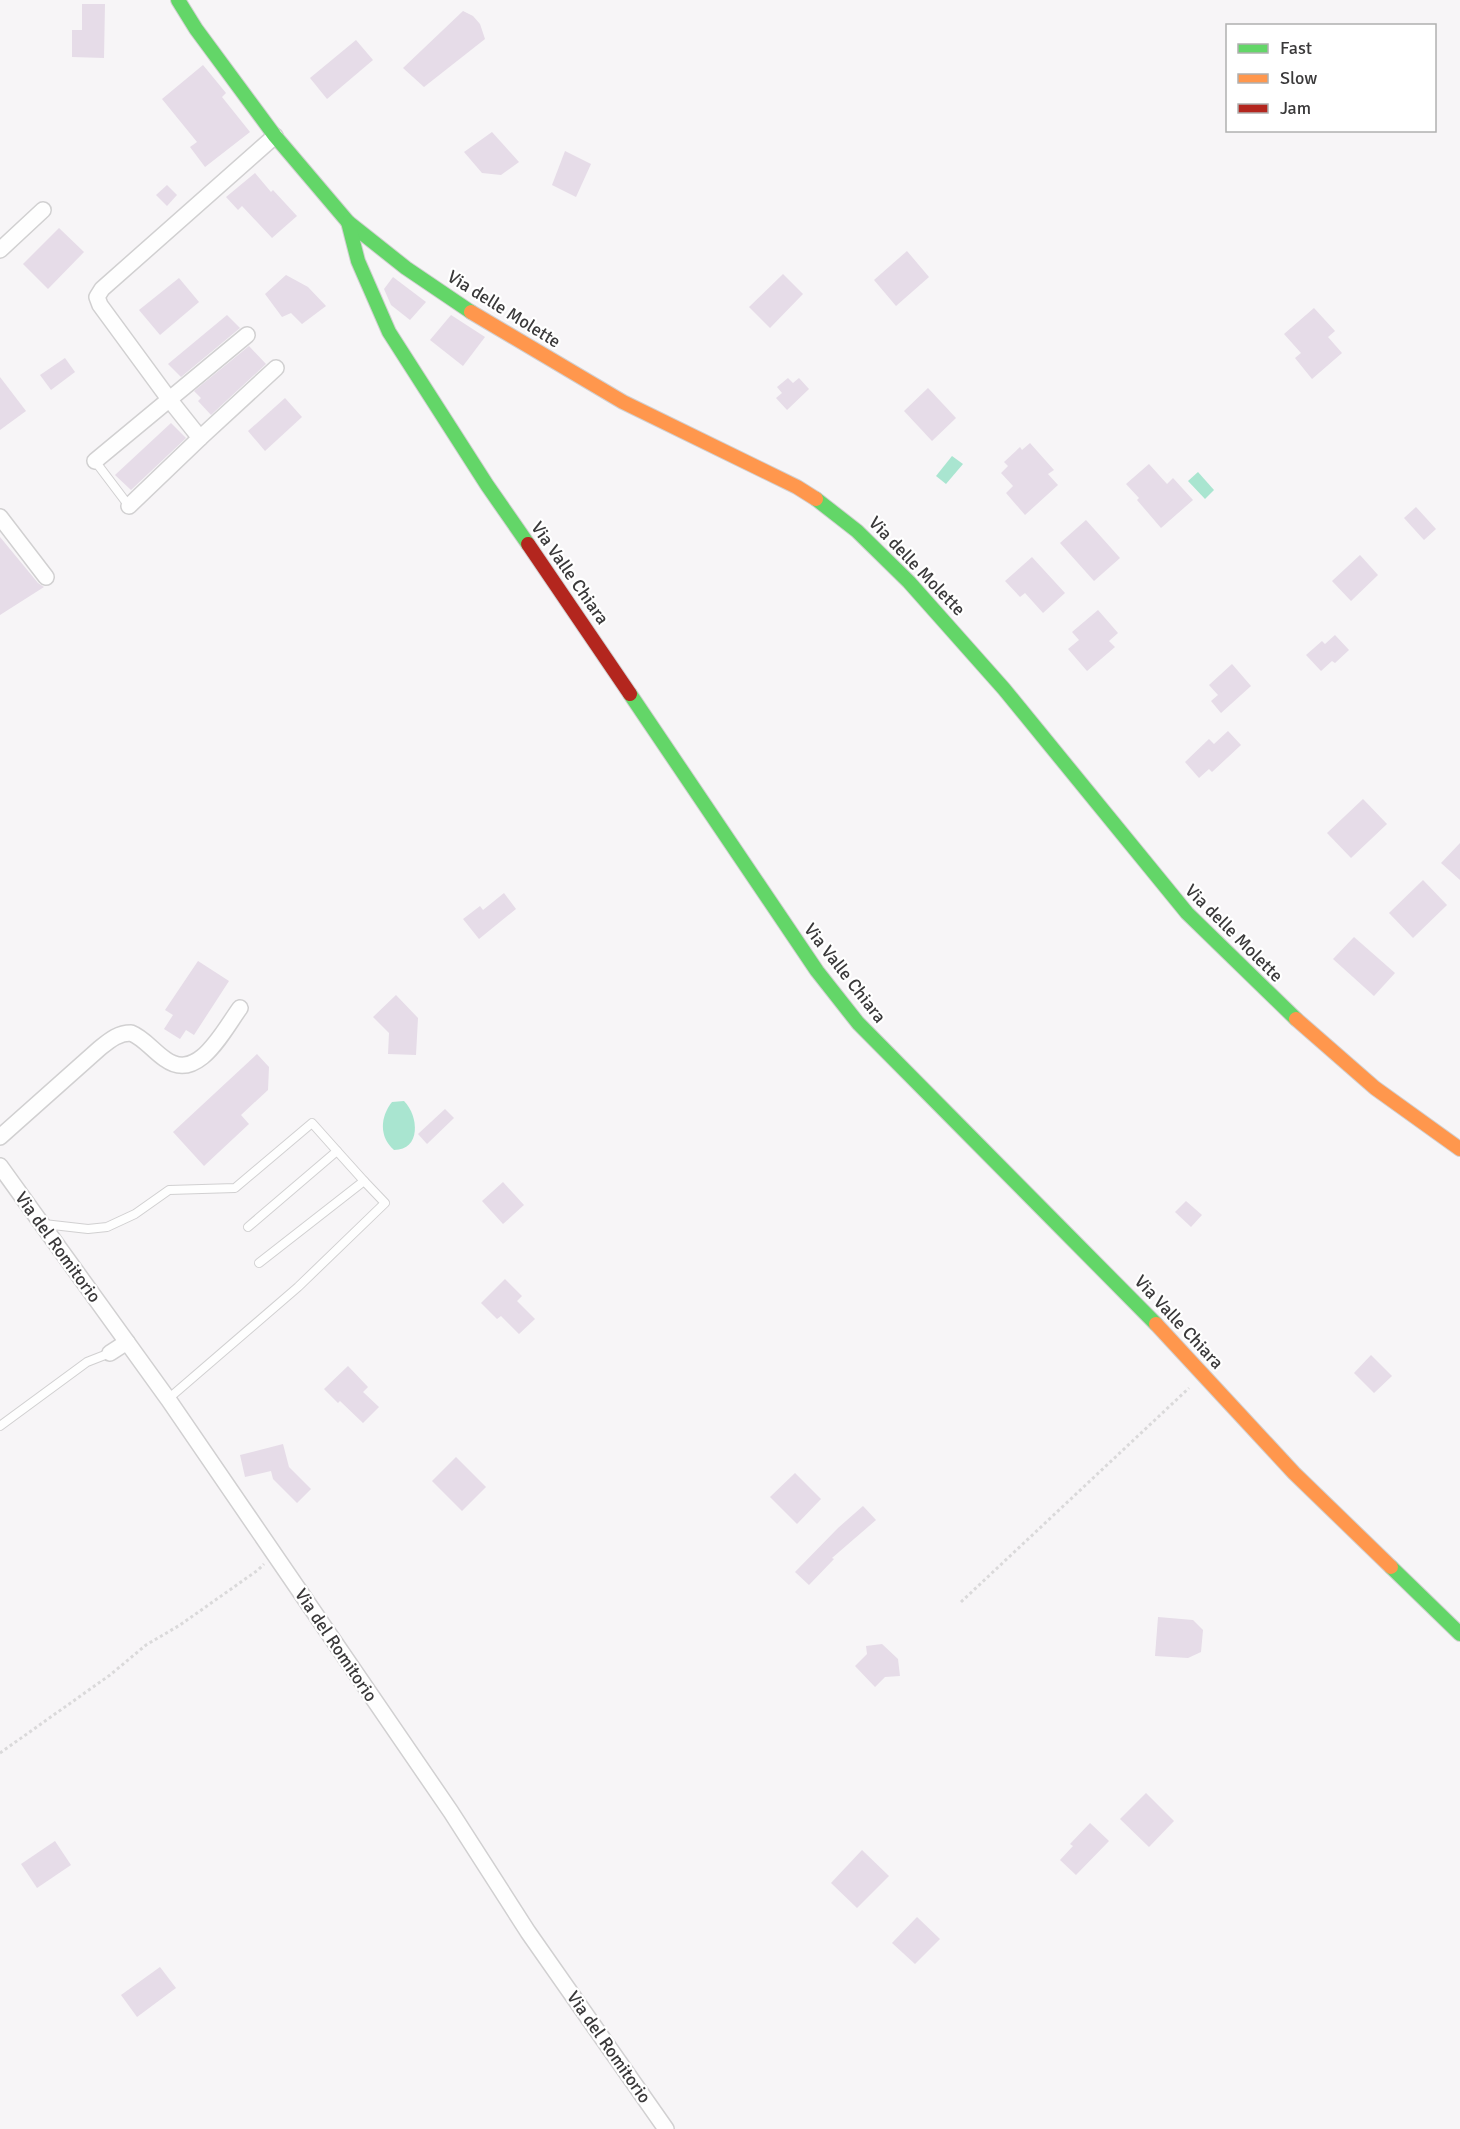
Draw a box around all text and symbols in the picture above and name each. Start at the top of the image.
legend [1226,24,1436,132]
text: Fast [1280,37,1312,59]
text: Slow [1280,67,1317,89]
text: Jam [1280,97,1311,119]
street label: Via delle Molette [443,265,565,353]
street label: Via delle Molette [864,512,970,620]
street label: Via Valle Chiara [526,517,614,629]
street label: Via delle Molette [1180,879,1288,987]
street label: Via Valle Chiara [799,919,891,1027]
street label: Via del Romitorio [10,1187,106,1307]
street label: Via Valle Chiara [1130,1270,1228,1374]
street label: Via del Romitorio [290,1584,382,1706]
street label: Via del Romitorio [562,1987,656,2107]

